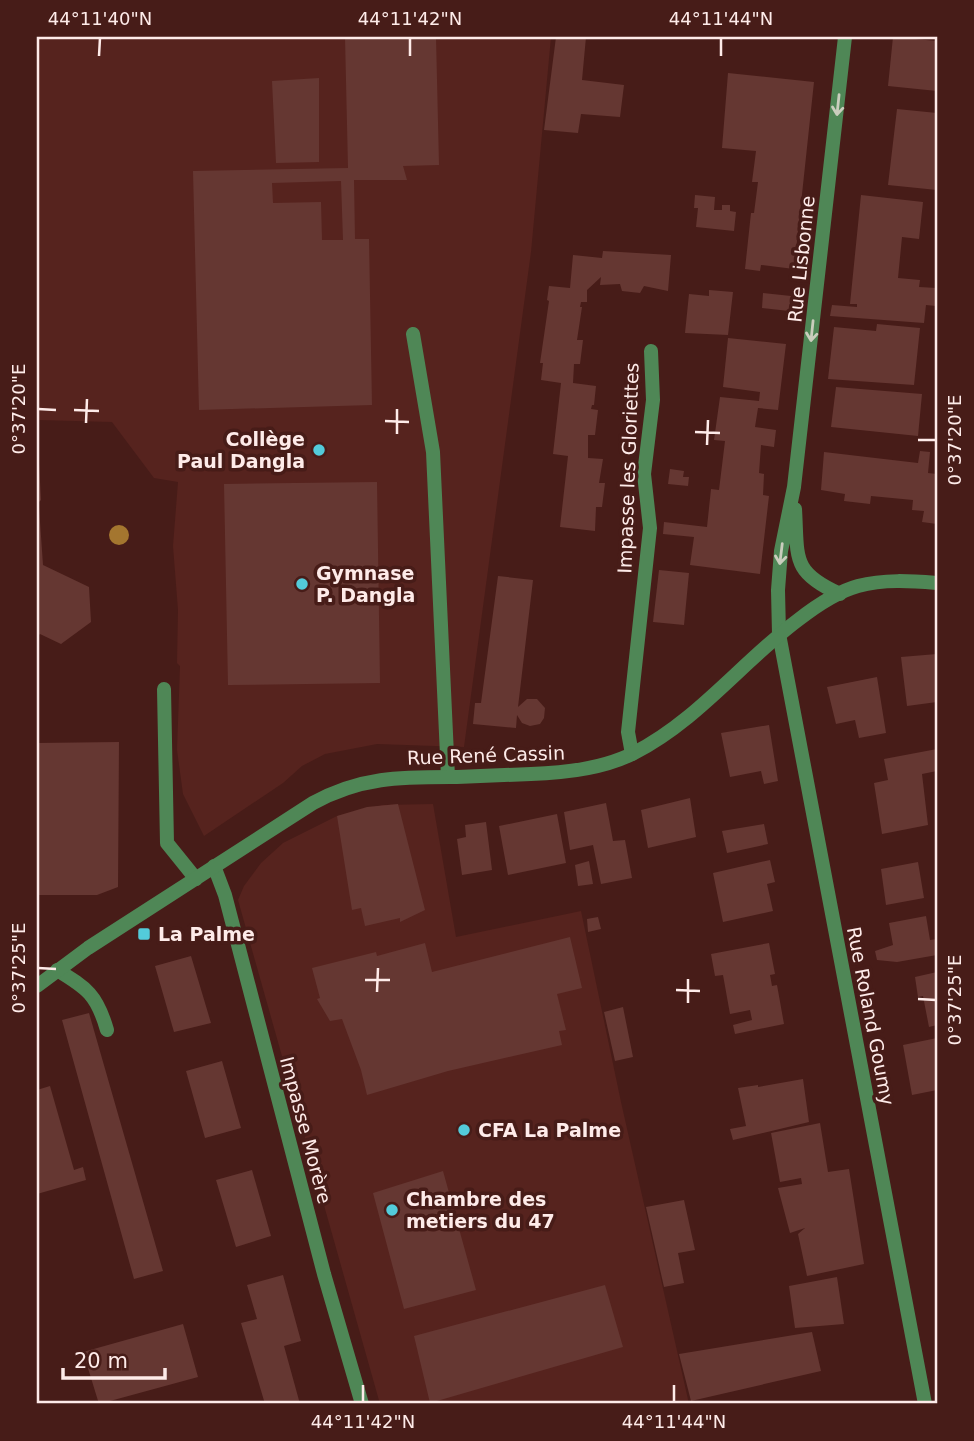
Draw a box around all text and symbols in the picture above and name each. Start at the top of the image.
text: 44°11'40"N [48,8,152,29]
text: 44°11'42"N [358,8,462,29]
text: 44°11'44"N [669,8,773,29]
one-way arrow [831,93,844,115]
street label: Rue Lisbonne [783,195,819,323]
one-way arrow [805,319,818,341]
street label: Impasse les Gloriettes [613,362,643,574]
text: 0°37'20"E [8,364,29,454]
text: 0°37'20"E [944,395,965,485]
place label: Collège Paul Dangla [177,428,305,472]
marker: Collège Paul Dangla [311,442,327,458]
one-way arrow [775,542,788,564]
place label: Gymnase P. Dangla [316,562,415,606]
marker: Gymnase P. Dangla [294,576,310,592]
street label: Rue René Cassin [407,741,565,769]
text: 0°37'25"E [8,923,29,1013]
place label: La Palme [158,923,255,945]
street label: Rue Roland Goumy [843,925,899,1107]
marker: La Palme [136,926,152,942]
text: 0°37'25"E [944,955,965,1045]
street label: Impasse Morère [276,1054,336,1206]
place label: CFA La Palme [478,1119,621,1141]
marker: CFA La Palme [456,1122,472,1138]
place label: Chambre des metiers du 47 [406,1188,555,1232]
marker: Chambre des metiers du 47 [384,1202,400,1218]
scale bar [63,1336,164,1380]
text: 20 m [74,1349,128,1373]
text: 44°11'42"N [311,1411,415,1432]
text: 44°11'44"N [622,1411,726,1432]

